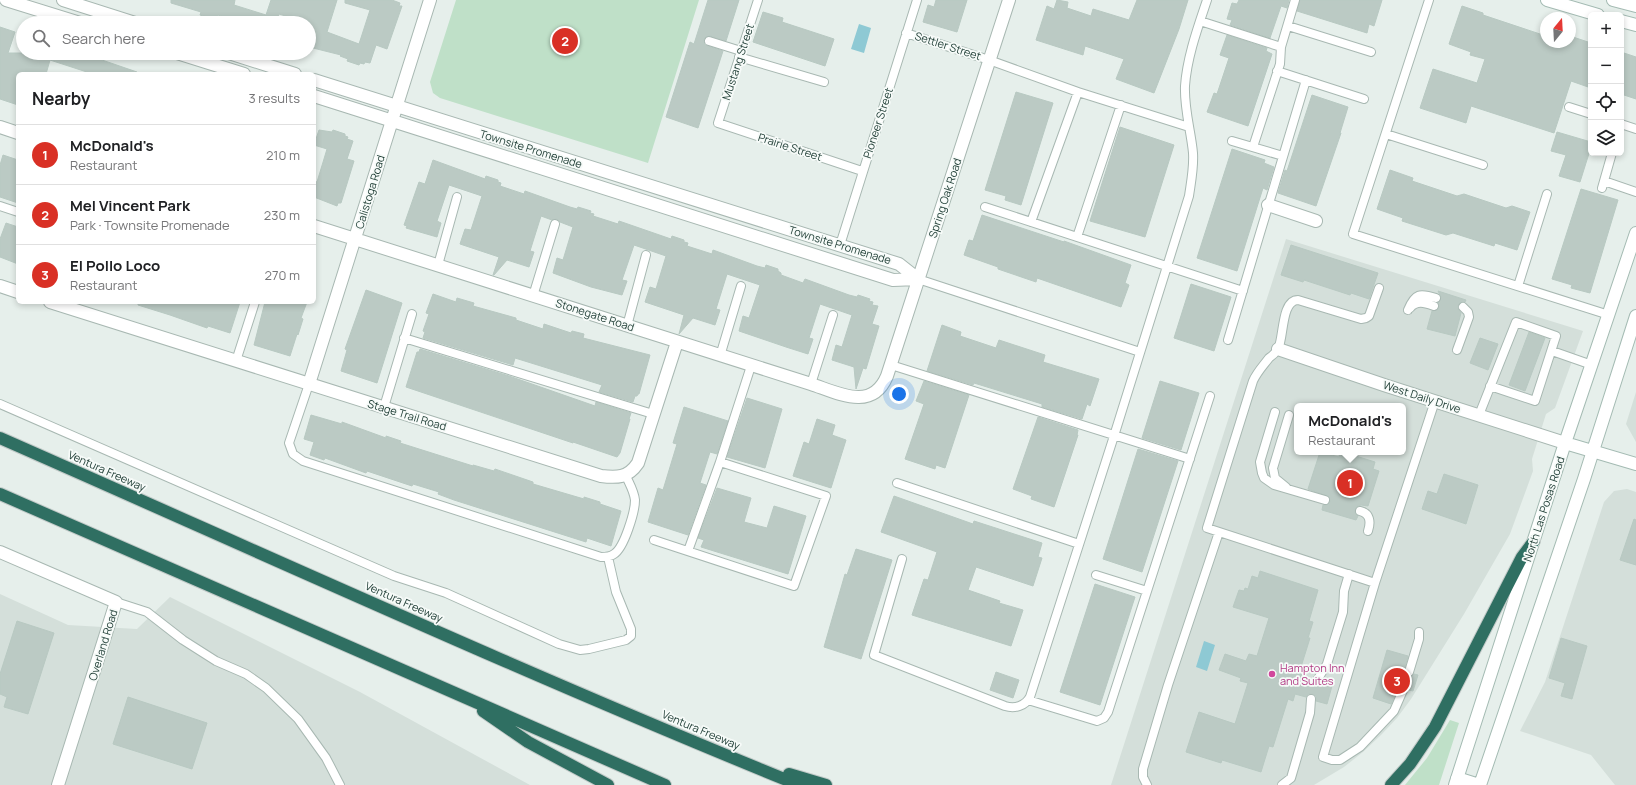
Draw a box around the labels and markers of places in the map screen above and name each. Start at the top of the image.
pin: 2 [552,26,578,56]
pin: 1 [1337,468,1363,498]
place label: Hampton Inn and Suites [1280,660,1345,688]
pin: 3 [1384,666,1410,696]
marker: Hampton Inn and Suites [1267,669,1277,679]

